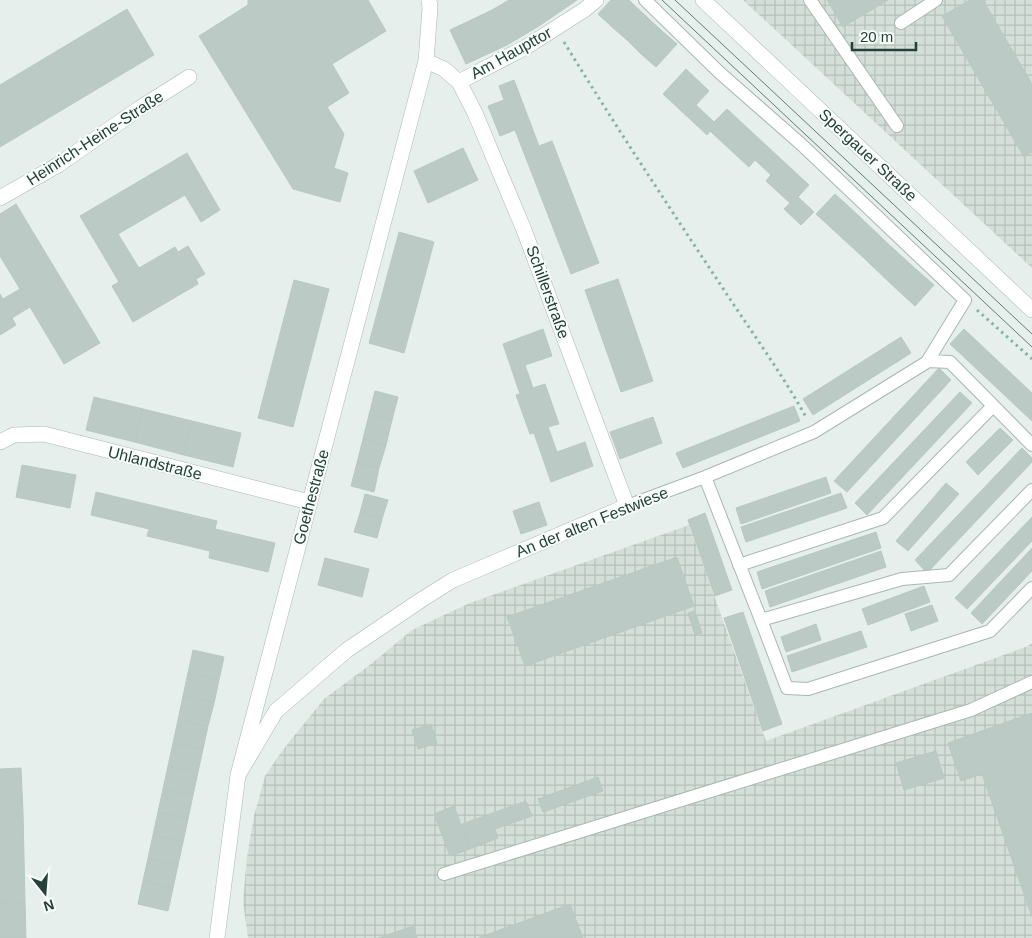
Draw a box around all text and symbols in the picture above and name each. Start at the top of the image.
scale bar [852,20,916,52]
street label: Am Haupttor [468,23,555,82]
text: 20 m [860,28,893,45]
street label: Heinrich-Heine-Straße [24,87,166,188]
street label: Spergauer Straße [816,105,920,205]
street label: Schillerstraße [523,243,573,341]
street label: Uhlandstraße [106,443,204,483]
street label: Goethestraße [290,447,332,546]
street label: An der alten Festwiese [513,484,671,560]
north arrow [20,868,70,918]
text: N [42,896,56,915]

